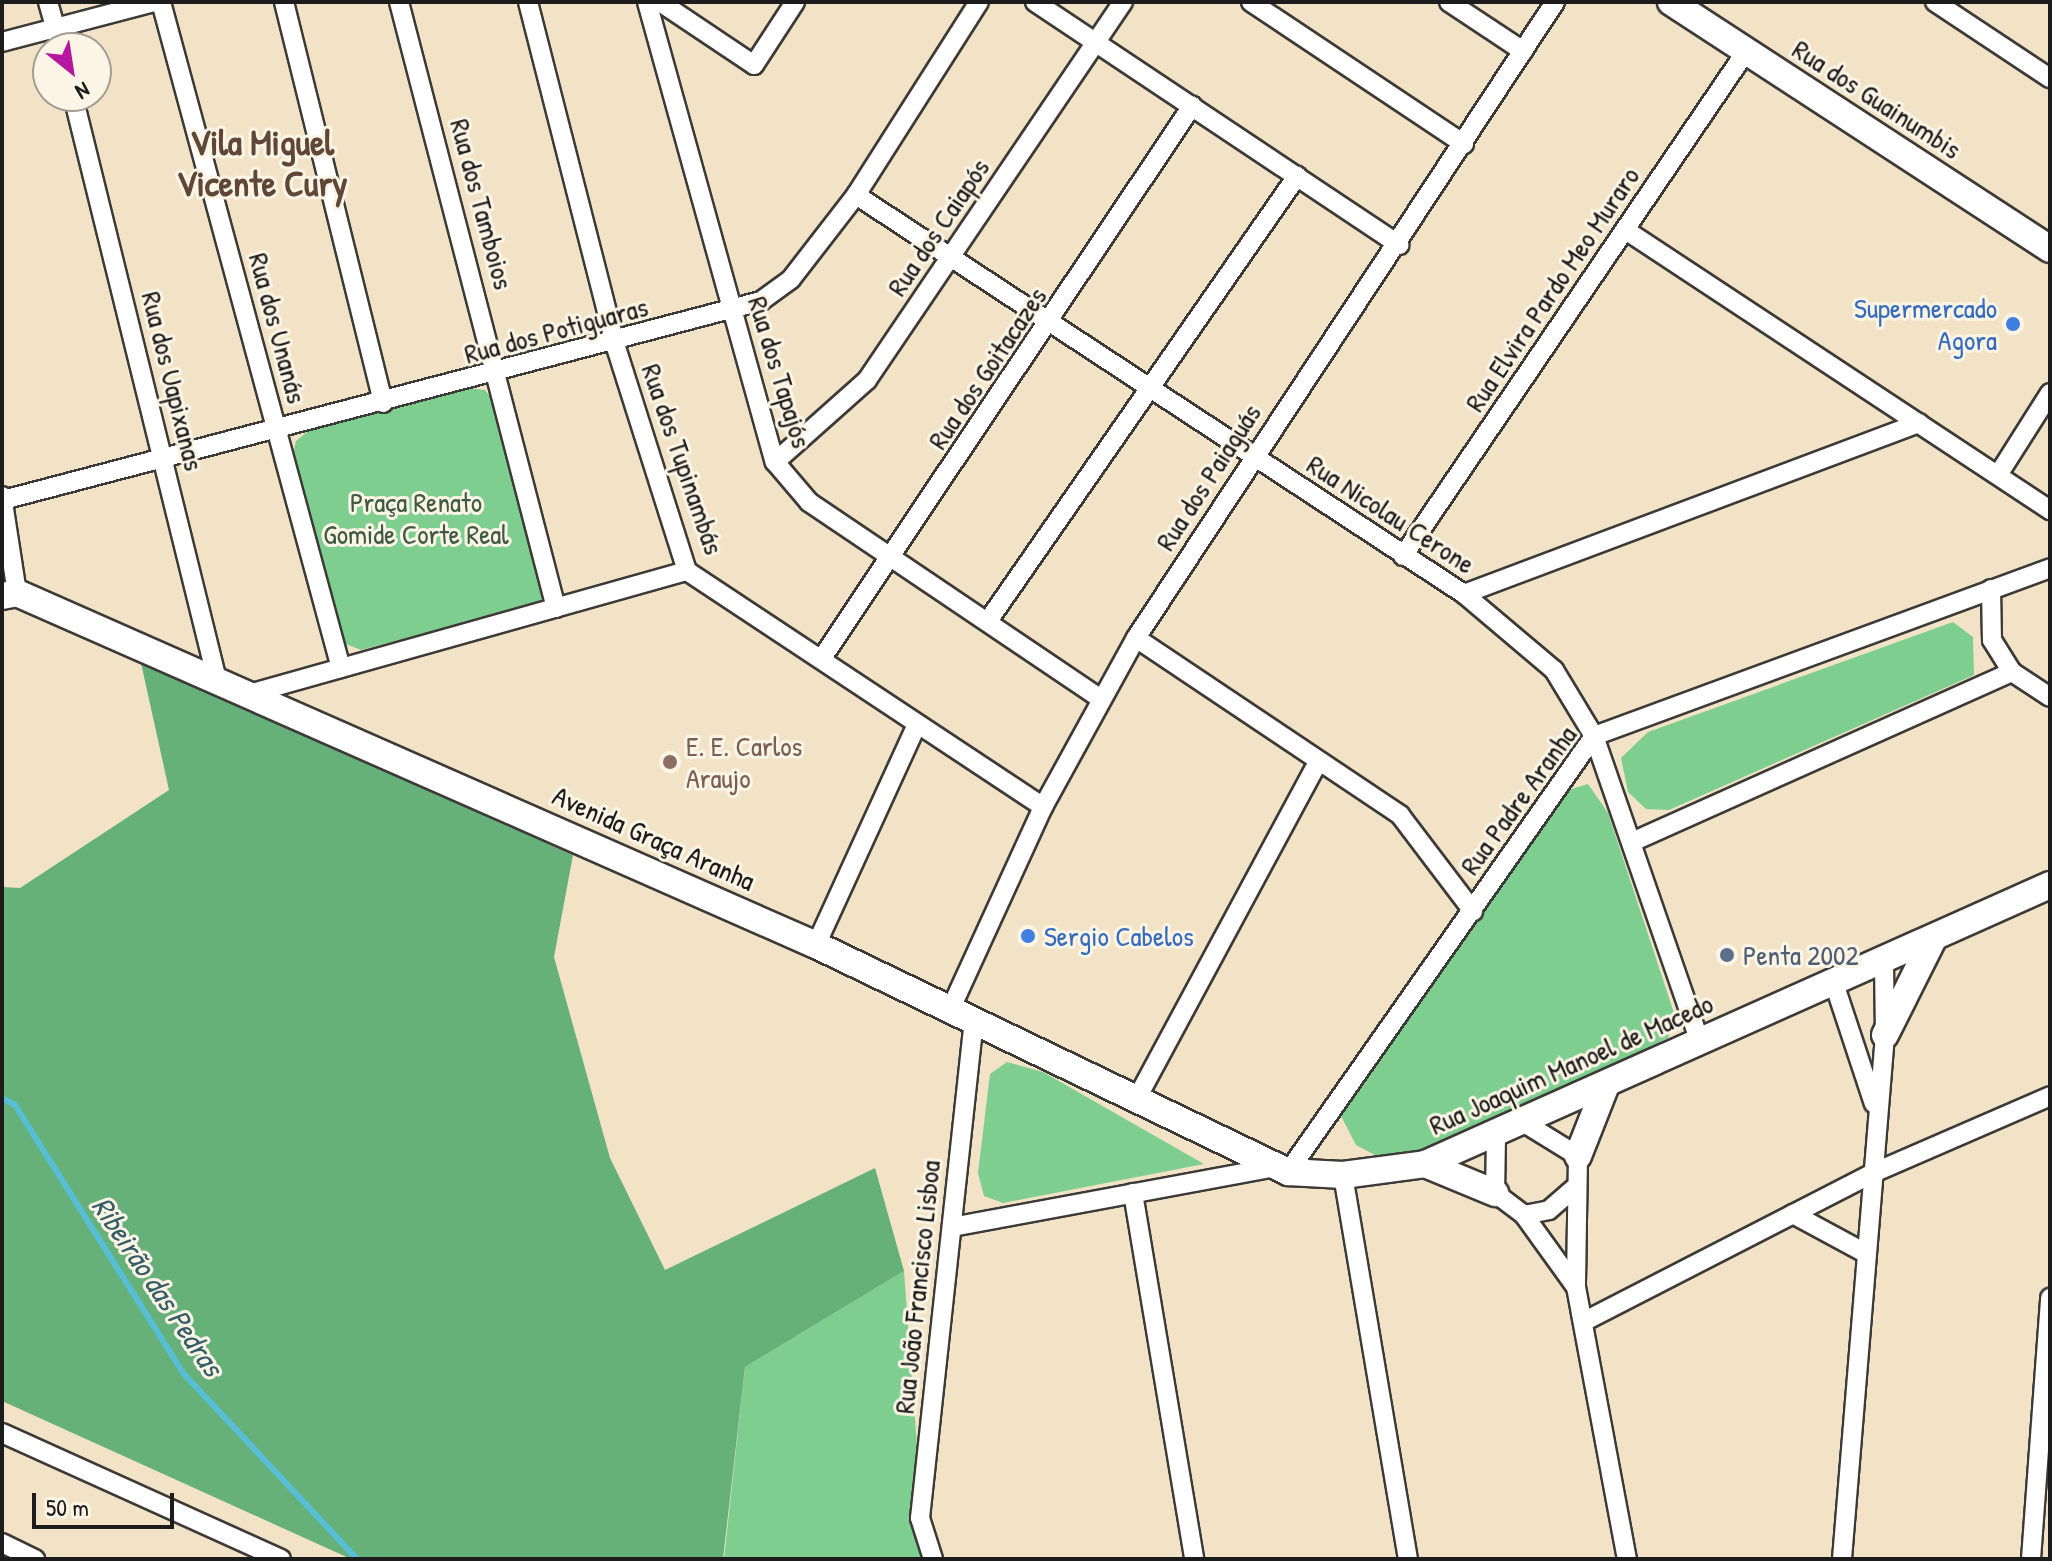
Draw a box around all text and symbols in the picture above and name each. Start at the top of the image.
north arrow [32,32,112,112]
street label: Rua dos Guainumbis [1786,32,1968,166]
text: N [70,75,96,107]
street label: Rua dos Tamboios [443,115,521,293]
district label: Vila Miguel Vicente Cury [176,119,348,204]
street label: Rua dos Caiapós [880,152,996,302]
street label: Rua Elvira Pardo Meo Muraro [1458,160,1646,418]
street label: Rua dos Unanás [242,249,314,407]
street label: Rua dos Goitacazes [920,281,1054,455]
street label: Rua dos Uapixanas [135,288,211,474]
street label: Rua dos Potiguaras [461,289,651,371]
place label: Supermercado Agora [1854,291,1997,357]
street label: Rua dos Tapajós [741,292,819,452]
marker: Supermercado Agora [2004,315,2022,333]
street label: Rua dos Tupinambás [635,359,731,559]
street label: Rua dos Paiaguás [1148,397,1268,557]
street label: Rua Nicolau Cerone [1301,447,1481,581]
park label: Praça Renato Gomide Corte Real [323,485,509,551]
street label: Rua Padre Aranha [1453,719,1583,881]
place label: E. E. Carlos Araujo [686,729,802,795]
marker: E. E. Carlos Araujo [661,753,679,771]
street label: Avenida Graça Aranha [548,778,760,898]
place label: Sergio Cabelos [1044,919,1194,953]
marker: Sergio Cabelos [1019,927,1037,945]
place label: Penta 2002 [1743,938,1859,972]
marker: Penta 2002 [1718,946,1736,964]
street label: Rua Joaquim Manoel de Macedo [1424,986,1718,1142]
street label: Rua João Francisco Lisboa [887,1159,947,1415]
water label: Ribeirão das Pedras [85,1190,231,1382]
scale bar [36,1477,178,1527]
text: 50 m [46,1491,89,1523]

